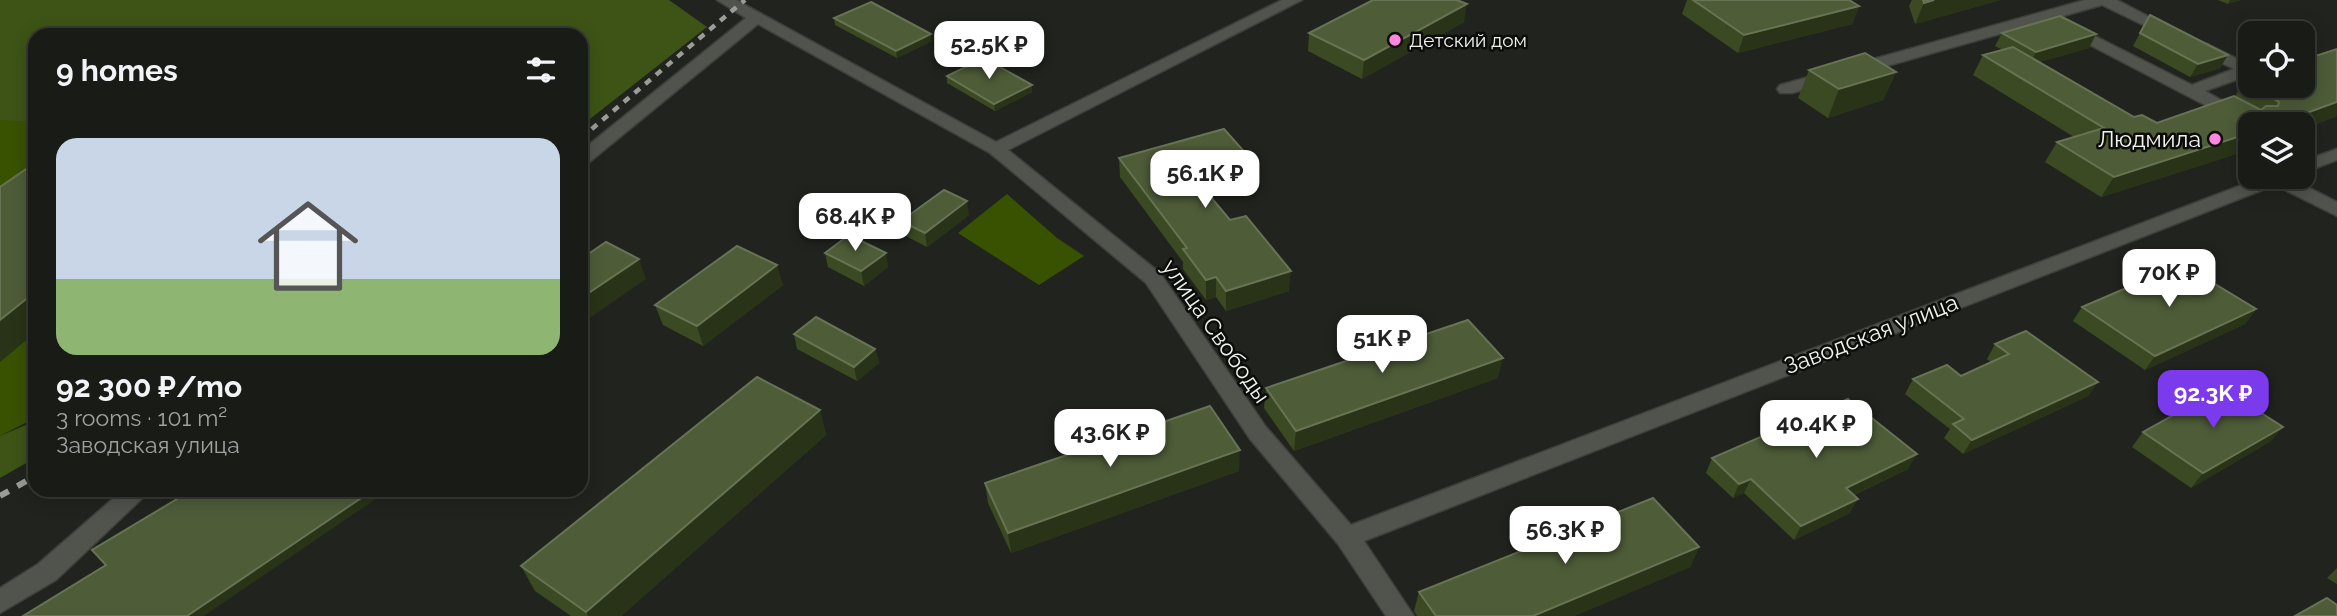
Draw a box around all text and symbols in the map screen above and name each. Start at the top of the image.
map controls [2238,21,2315,189]
button: locate [2238,21,2315,98]
pin: 52.5K ₽ [924,22,1054,81]
place label: Детский дом [1409,29,1527,51]
text: 52.5K ₽ [950,30,1028,57]
marker: Детский дом [1387,32,1403,48]
icon: filters [522,51,560,89]
text: 9 homes [56,53,178,88]
button: layers [2238,112,2315,189]
place label: Людмила [2098,125,2201,152]
marker: Людмила [2207,131,2223,147]
pin: 56.1K ₽ [1140,150,1270,210]
text: 56.1K ₽ [1166,159,1244,186]
icon: home [245,183,371,309]
pin: 68.4K ₽ [790,194,920,253]
text: 68.4K ₽ [815,202,895,229]
pin: 70K ₽ [2120,250,2218,309]
street label: улица Свободы [1157,254,1276,408]
text: 70K ₽ [2138,258,2200,285]
street label: Заводская улица [1780,288,1961,379]
pin: 51K ₽ [1333,316,1431,375]
text: 51K ₽ [1353,324,1411,351]
text: 92 300 ₽/mo [56,369,242,404]
pin: 92.3K ₽ [2148,370,2278,430]
text: 92.3K ₽ [2174,379,2252,406]
pin: 40.4K ₽ [1751,400,1881,460]
text: 3 rooms · 101 m² [56,404,227,431]
text: 40.4K ₽ [1776,409,1856,436]
pin: 43.6K ₽ [1045,410,1175,469]
text: 43.6K ₽ [1070,418,1150,445]
text: Заводская улица [56,431,240,458]
pin: 56.3K ₽ [1500,506,1630,566]
text: 56.3K ₽ [1526,515,1604,542]

